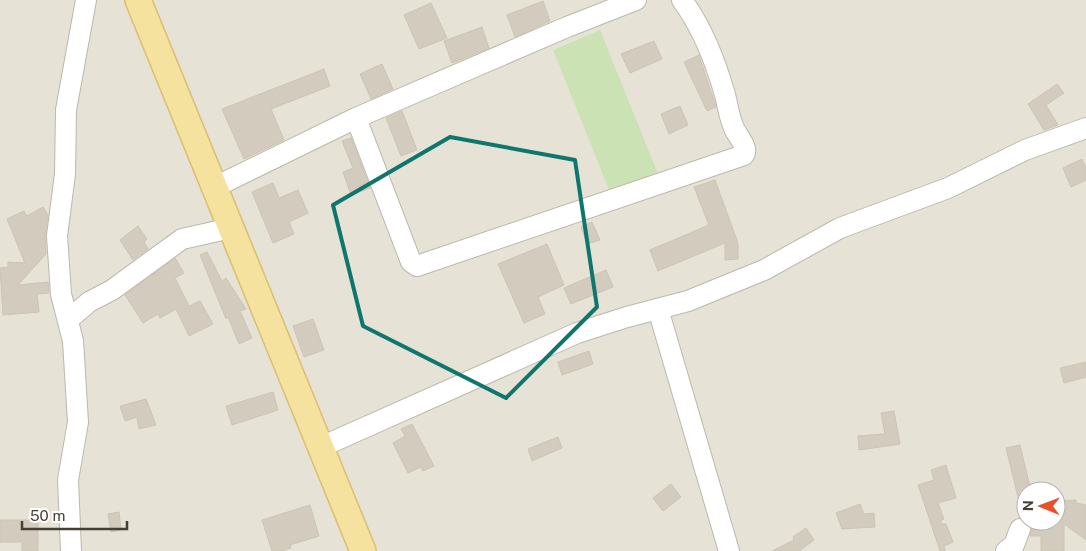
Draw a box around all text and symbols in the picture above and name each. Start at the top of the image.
north arrow [1016,481,1066,531]
scale bar [22,498,128,530]
text: N [1020,500,1036,511]
text: 50 m [30,507,65,524]

